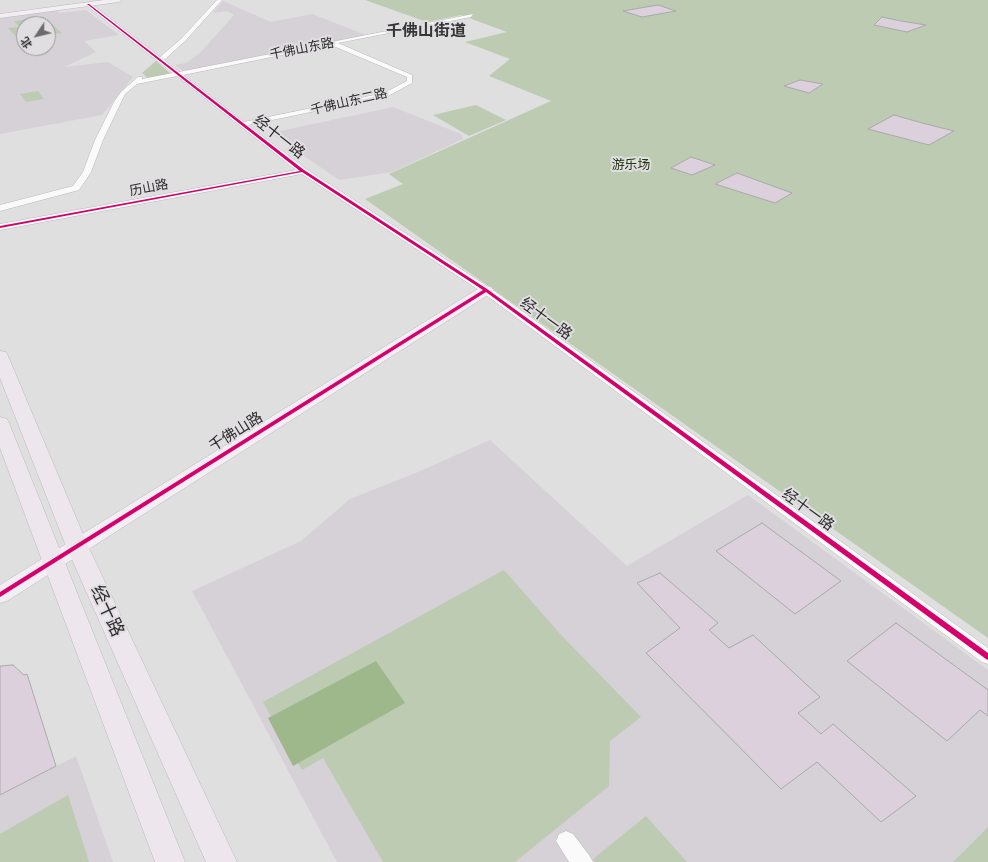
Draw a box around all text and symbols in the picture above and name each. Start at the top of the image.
north arrow [16,16,56,56]
district label: 千佛山街道 [386,21,466,41]
text: 北 [18,34,35,51]
street label: 千佛山东路 [269,35,335,63]
street label: 千佛山东二路 [309,86,389,118]
street label: 经十一路 [250,111,308,163]
park label: 游乐场 [612,157,650,173]
street label: 历山路 [128,177,170,199]
street label: 经十一路 [516,294,576,344]
street label: 千佛山路 [206,408,266,456]
street label: 经十一路 [778,485,838,535]
street label: 经十路 [86,582,128,640]

